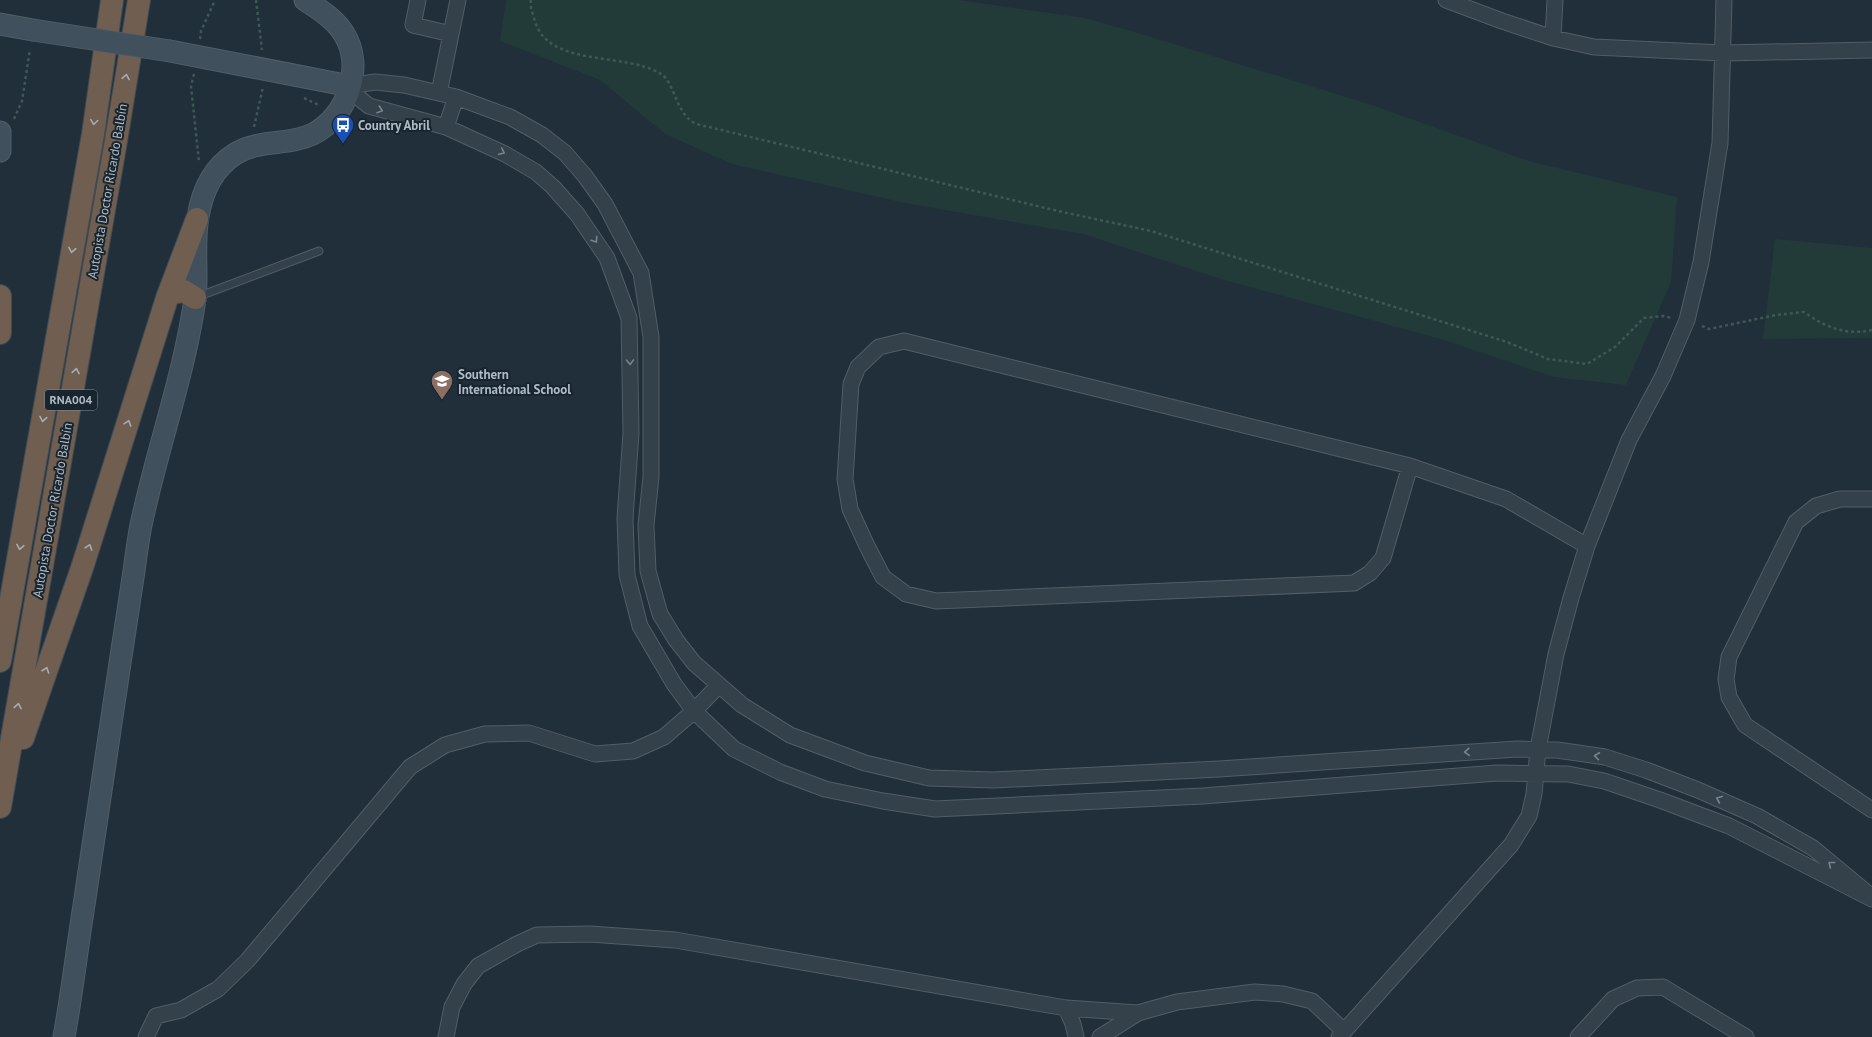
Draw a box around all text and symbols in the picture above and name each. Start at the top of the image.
one-way arrow [122,74,130,80]
street label: Autopista Doctor Ricardo Balbín [84,102,131,280]
one-way arrow [376,105,383,113]
bus stop icon: Country Abril [330,112,356,145]
place label: Country Abril [358,117,430,134]
one-way arrow [90,119,99,125]
one-way arrow [498,147,505,155]
one-way arrow [590,236,598,243]
one-way arrow [69,247,77,253]
one-way arrow [626,359,634,365]
place label: Southern International School [458,366,571,398]
one-way arrow [71,368,80,374]
school or university icon: Southern International School [429,368,455,401]
road number: RNA004 [45,390,97,410]
one-way arrow [39,416,47,422]
one-way arrow [123,420,132,427]
street label: Autopista Doctor Ricardo Balbín [29,421,76,599]
one-way arrow [16,544,25,550]
one-way arrow [84,544,93,551]
one-way arrow [42,666,50,673]
one-way arrow [13,703,22,709]
one-way arrow [1464,748,1470,757]
one-way arrow [1593,752,1600,761]
one-way arrow [1715,796,1723,804]
one-way arrow [1828,861,1836,868]

